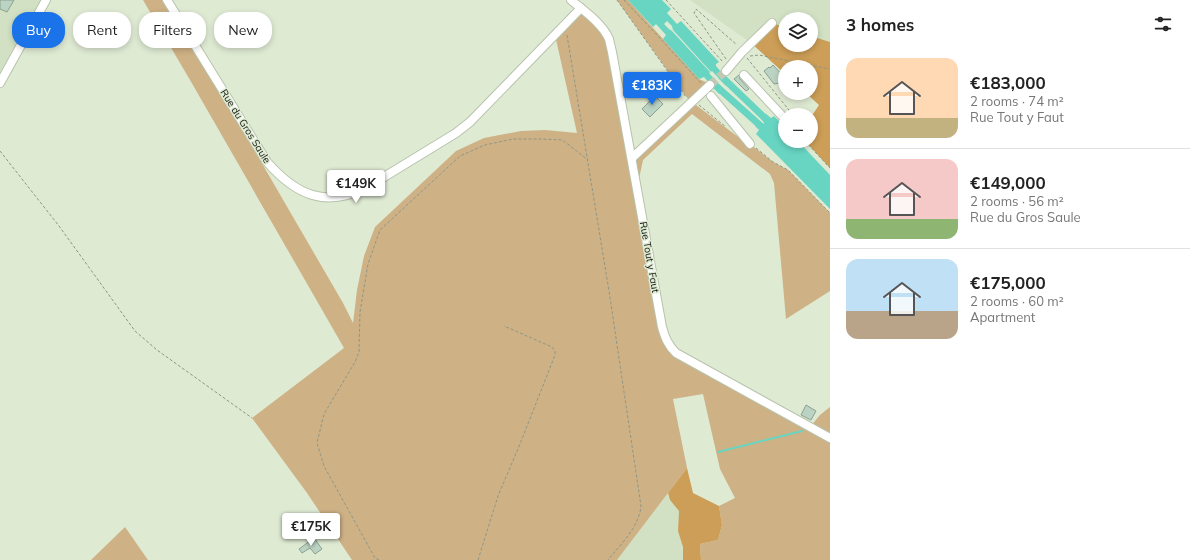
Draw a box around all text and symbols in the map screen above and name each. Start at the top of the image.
chip: Buy [12,12,65,48]
chip: Rent [73,12,131,48]
chip: Filters [139,12,206,48]
chip: New [214,12,272,48]
map controls [778,12,818,148]
button: layers [778,12,818,52]
icon: filters [1152,13,1174,35]
text: 3 homes [846,14,914,35]
button: + [778,60,818,100]
pin: €183K [624,72,680,106]
text: €183,000 [970,72,1046,93]
icon: home [878,74,926,122]
text: €183K [632,77,672,93]
street label: Rue du Gros Saule [218,87,274,166]
text: 2 rooms · 74 m² [970,93,1064,109]
button: − [778,108,818,148]
text: Rue Tout y Faut [970,109,1064,125]
pin: €149K [328,170,384,204]
text: €149,000 [970,172,1046,193]
text: €149K [336,175,376,191]
icon: home [878,175,926,223]
text: 2 rooms · 56 m² [970,193,1064,209]
text: Rue du Gros Saule [970,209,1081,225]
street label: Rue Tout y Faut [637,220,662,294]
text: €175,000 [970,272,1046,293]
icon: home [878,275,926,323]
text: 2 rooms · 60 m² [970,293,1064,309]
text: Apartment [970,309,1035,325]
pin: €175K [283,513,339,547]
text: €175K [291,518,331,534]

